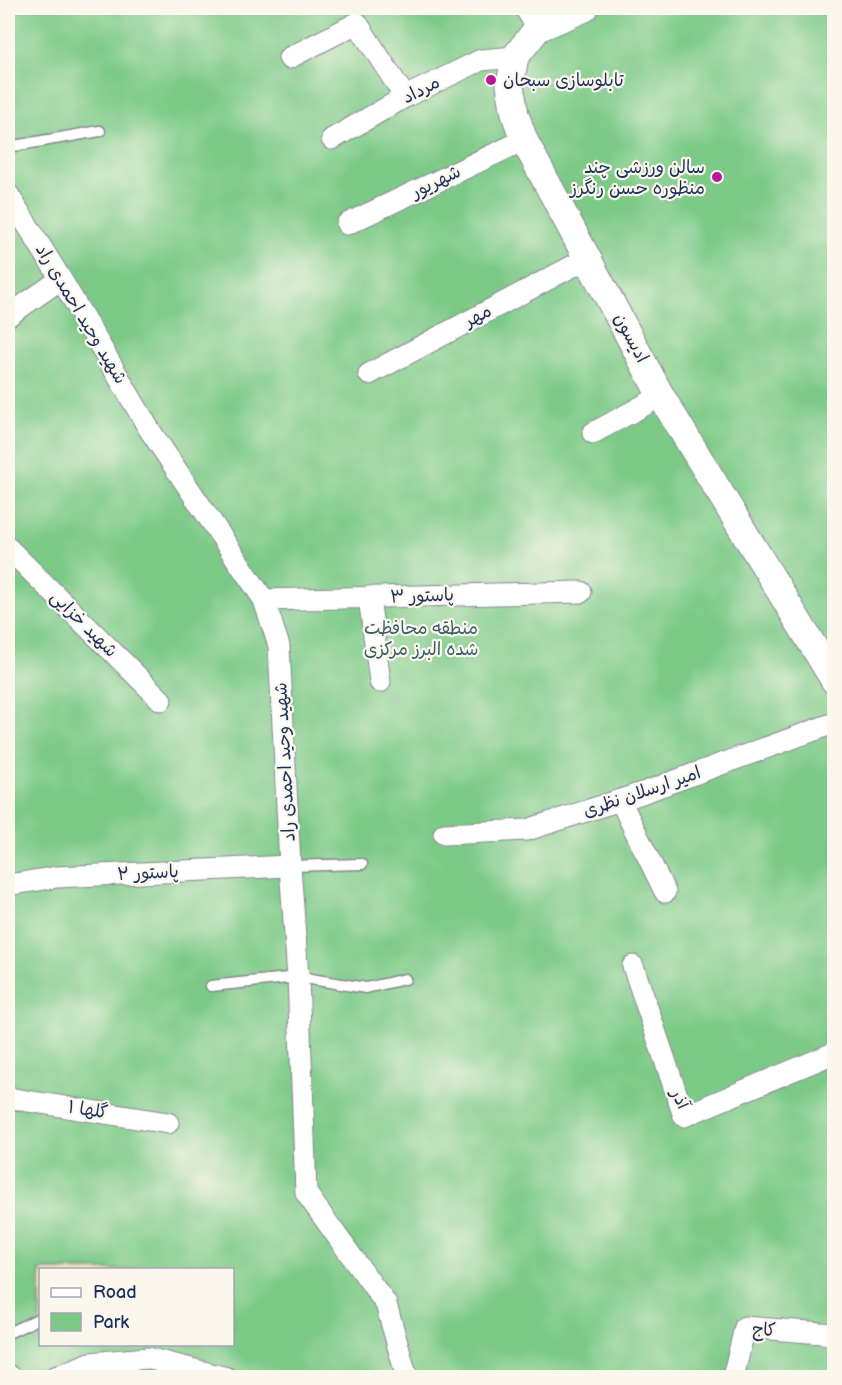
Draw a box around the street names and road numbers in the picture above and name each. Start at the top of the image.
street label: مرداد [399,72,443,108]
street label: شهریور [406,161,464,204]
street label: شهید وحید احمدی راد [31,240,131,388]
street label: مهر [459,300,495,333]
street label: ادیسون [609,310,653,366]
street label: پاستور ۳ [390,584,454,609]
street label: شهید خزایی [46,586,122,662]
street label: شهید وحید احمدی راد [270,682,300,842]
street label: امیر ارسلان نظری [580,762,704,822]
street label: پاستور ۲ [117,861,179,886]
street label: آذر [665,1084,694,1114]
street label: گلها ۱ [67,1096,110,1124]
street label: کاج [752,1319,776,1342]

